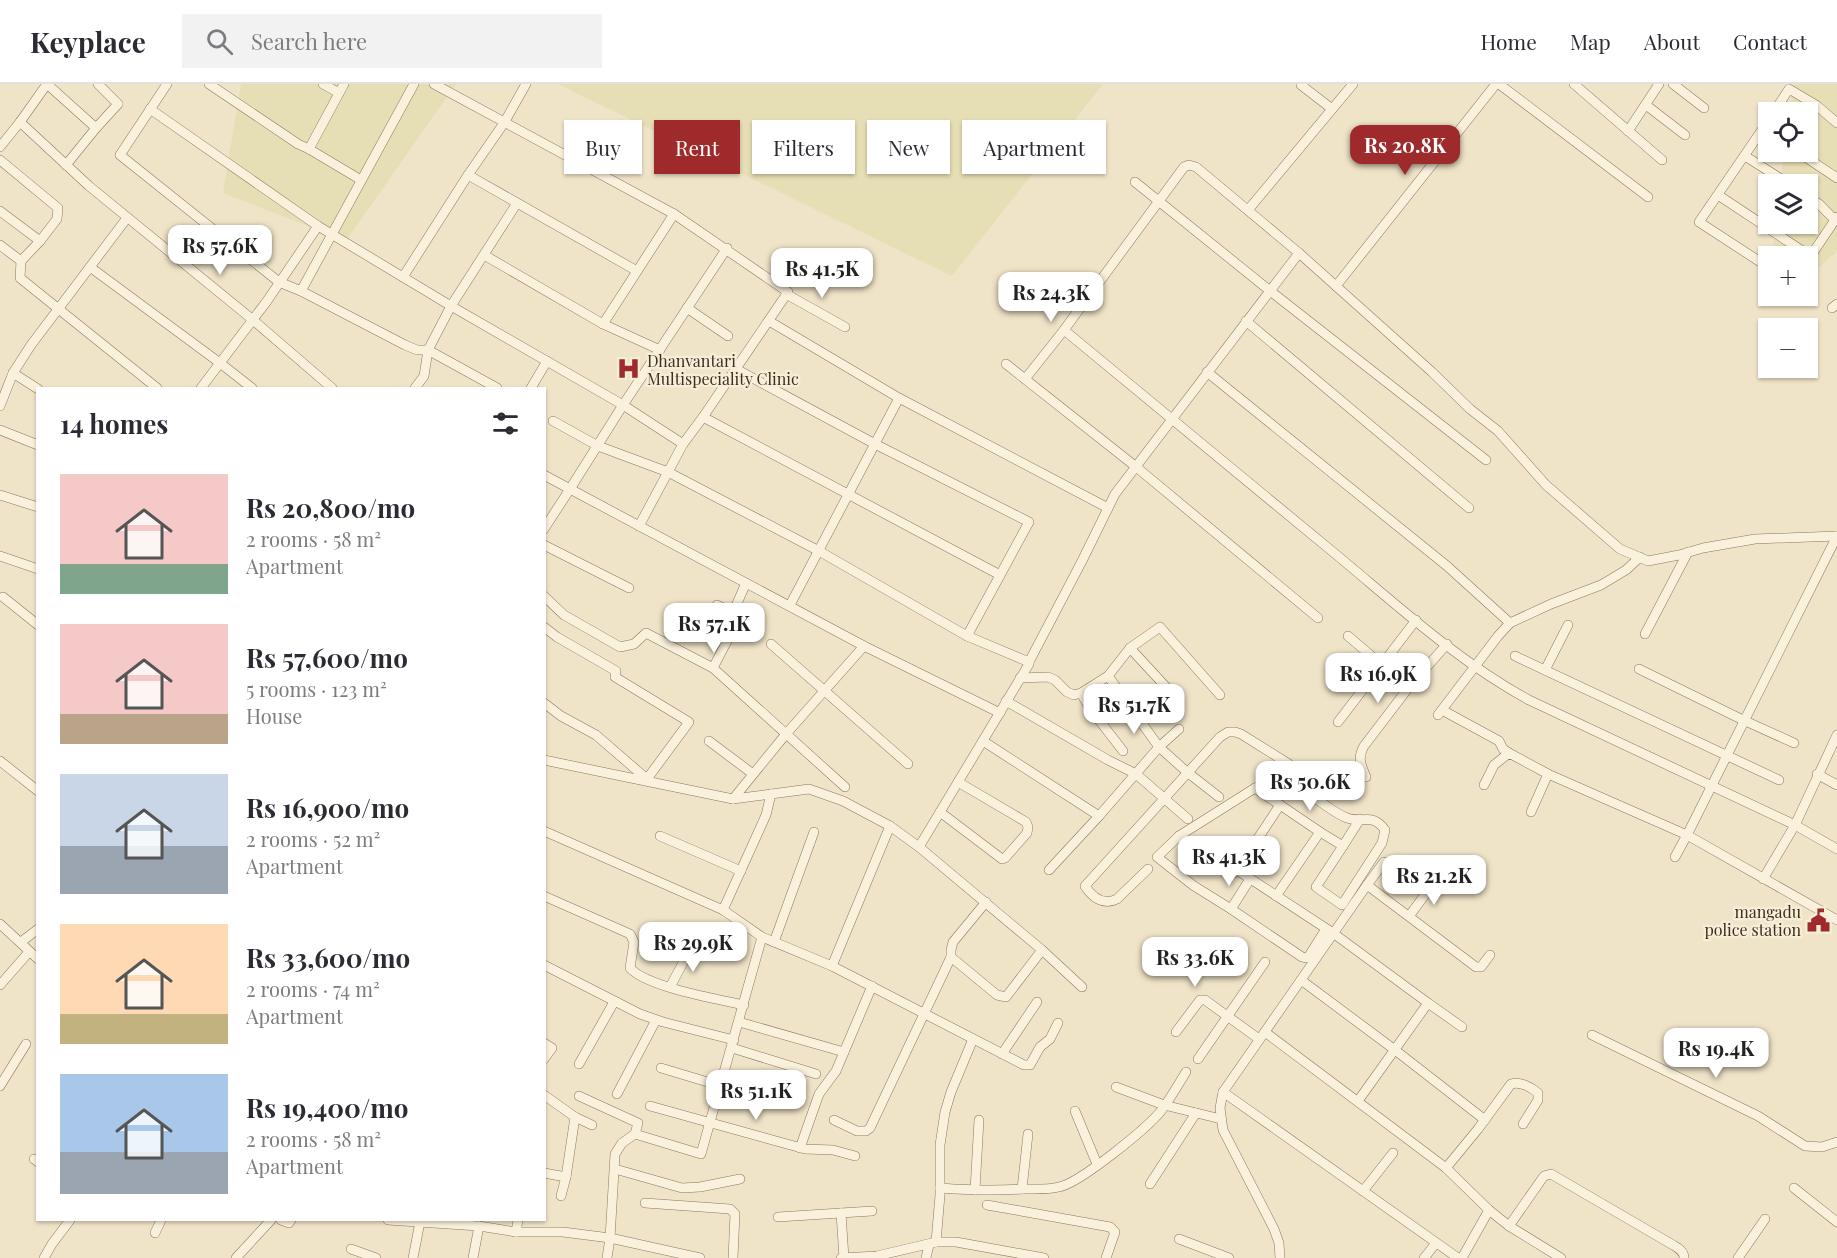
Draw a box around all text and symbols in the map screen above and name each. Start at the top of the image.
search box [182,14,602,68]
text: Keyplace [30,23,146,60]
icon: search [203,25,236,58]
text: Search here [251,26,367,56]
text: Home [1481,27,1537,55]
text: Map [1570,27,1611,55]
text: About [1644,27,1700,55]
text: Contact [1733,27,1807,55]
map controls [1758,102,1818,378]
button: locate [1758,102,1818,162]
chip: Buy [564,120,642,174]
chip: Rent [654,120,740,174]
chip: Filters [752,120,855,174]
chip: New [867,120,950,174]
chip: Apartment [962,120,1106,174]
pin: Rs 20.8K [1343,125,1467,176]
text: Rs 20.8K [1364,131,1446,158]
button: layers [1758,174,1818,234]
pin: Rs 57.6K [158,225,282,276]
text: Rs 57.6K [182,231,258,258]
button: + [1758,246,1818,306]
pin: Rs 41.5K [760,248,884,299]
text: Rs 41.5K [785,254,859,281]
pin: Rs 24.3K [989,272,1113,323]
text: Rs 24.3K [1012,278,1090,305]
button: − [1758,318,1818,378]
place label: Dhanvantari Multispeciality Clinic [647,350,799,389]
hospital icon: Dhanvantari Multispeciality Clinic [616,356,642,382]
text: 14 homes [60,406,168,441]
icon: filters [489,407,522,440]
text: Rs 20,800/mo [246,490,415,525]
icon: home [108,498,180,570]
text: 2 rooms · 58 m² [246,525,381,552]
text: Apartment [246,552,343,579]
pin: Rs 57.1K [652,603,776,654]
text: Rs 57.1K [678,609,750,636]
text: Rs 57,600/mo [246,640,408,675]
icon: home [108,648,180,720]
pin: Rs 16.9K [1316,653,1440,704]
text: Rs 16.9K [1339,659,1417,686]
text: 5 rooms · 123 m² [246,675,387,702]
pin: Rs 51.7K [1072,684,1196,735]
text: Rs 51.7K [1098,690,1170,717]
text: House [246,702,302,729]
pin: Rs 50.6K [1248,761,1372,812]
text: Rs 50.6K [1270,767,1350,794]
text: Rs 16,900/mo [246,790,409,825]
icon: home [108,798,180,870]
text: 2 rooms · 52 m² [246,825,380,852]
pin: Rs 41.3K [1167,836,1291,887]
text: Rs 41.3K [1192,842,1266,869]
text: Apartment [246,852,343,879]
pin: Rs 21.2K [1372,855,1496,906]
text: Rs 21.2K [1396,861,1472,888]
place label: mangadu police station [1705,901,1801,940]
public building icon: mangadu police station [1806,907,1832,933]
pin: Rs 29.9K [631,922,755,973]
text: Rs 29.9K [653,928,733,955]
pin: Rs 33.6K [1133,937,1257,988]
text: Rs 33,600/mo [246,940,410,975]
text: Rs 33.6K [1156,943,1234,970]
icon: home [108,948,180,1020]
text: 2 rooms · 74 m² [246,975,380,1002]
text: Apartment [246,1002,343,1029]
pin: Rs 19.4K [1654,1028,1778,1079]
text: Rs 19.4K [1678,1034,1754,1061]
pin: Rs 51.1K [694,1070,818,1121]
text: Rs 51.1K [720,1076,792,1103]
text: Rs 19,400/mo [246,1090,409,1125]
icon: home [108,1098,180,1170]
text: 2 rooms · 58 m² [246,1125,381,1152]
text: Apartment [246,1152,343,1179]

